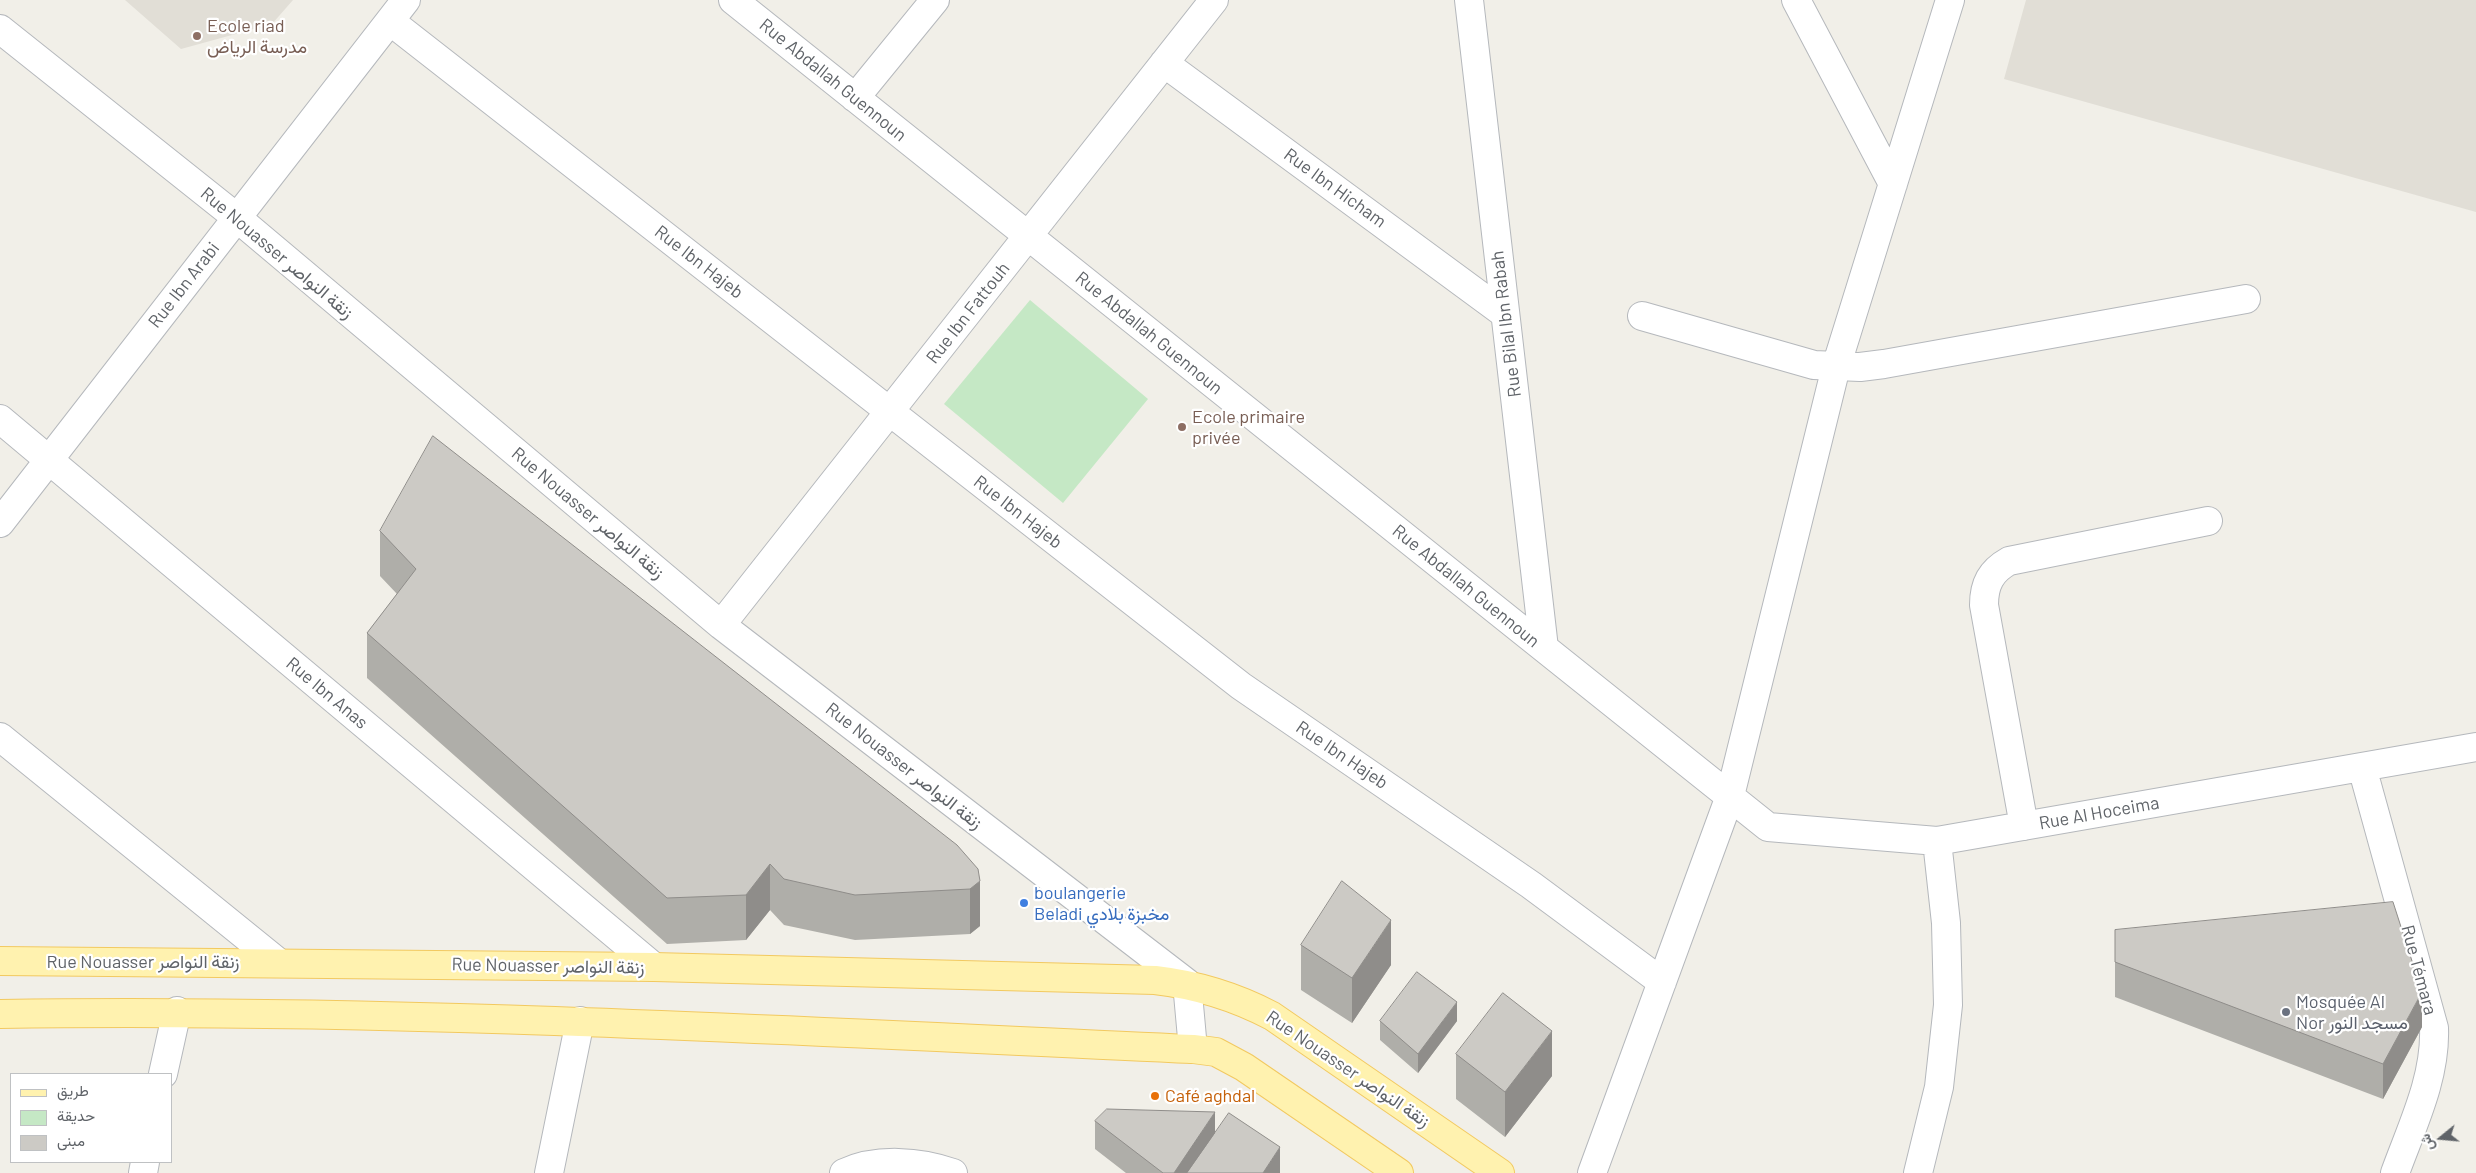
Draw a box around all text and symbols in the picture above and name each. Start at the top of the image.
street label: Rue Abdallah Guennoun [755,14,911,146]
place label: Ecole riad مدرسة الرياض [207,15,307,58]
marker: Ecole riad مدرسة الرياض [191,30,203,42]
street label: Rue Ibn Hicham [1280,144,1390,232]
street label: Rue Nouasser زنقة النواصر [196,183,358,323]
street label: Rue Ibn Hajeb [650,221,748,303]
street label: Rue Ibn Arabi [144,238,224,332]
street label: Rue Bilal Ibn Rabah [1486,249,1526,399]
street label: Rue Ibn Fattouh [922,258,1014,368]
street label: Rue Abdallah Guennoun [1071,267,1227,399]
place label: Ecole primaire privée [1192,406,1305,448]
marker: Ecole primaire privée [1176,421,1188,433]
street label: Rue Nouasser زنقة النواصر [507,443,669,583]
street label: Rue Ibn Hajeb [969,471,1067,553]
street label: Rue Abdallah Guennoun [1388,520,1544,652]
street label: Rue Ibn Anas [282,653,372,733]
street label: Rue Nouasser زنقة النواصر [821,698,987,834]
street label: Rue Ibn Hajeb [1292,716,1392,794]
street label: Rue Al Hoceima [2037,792,2161,834]
place label: boulangerie Beladi مخبزة بلادي [1034,882,1169,924]
marker: boulangerie Beladi مخبزة بلادي [1018,897,1030,909]
street label: Rue Témara [2397,923,2441,1017]
street label: Rue Nouasser زنقة النواصر [46,951,240,973]
street label: Rue Nouasser زنقة النواصر [451,954,645,978]
place label: Mosquée Al Nor مسجد النور [2296,991,2408,1034]
street label: Rue Nouasser زنقة النواصر [1262,1006,1434,1132]
marker: Mosquée Al Nor مسجد النور [2280,1006,2292,1018]
legend [10,1073,172,1163]
text: طريق [57,1081,89,1099]
place label: Café aghdal [1165,1085,1255,1107]
marker: Café aghdal [1149,1090,1161,1102]
text: حديقة [57,1106,95,1124]
north arrow [2416,1113,2466,1163]
text: مبنى [57,1131,85,1149]
text: ش [2416,1132,2437,1153]

